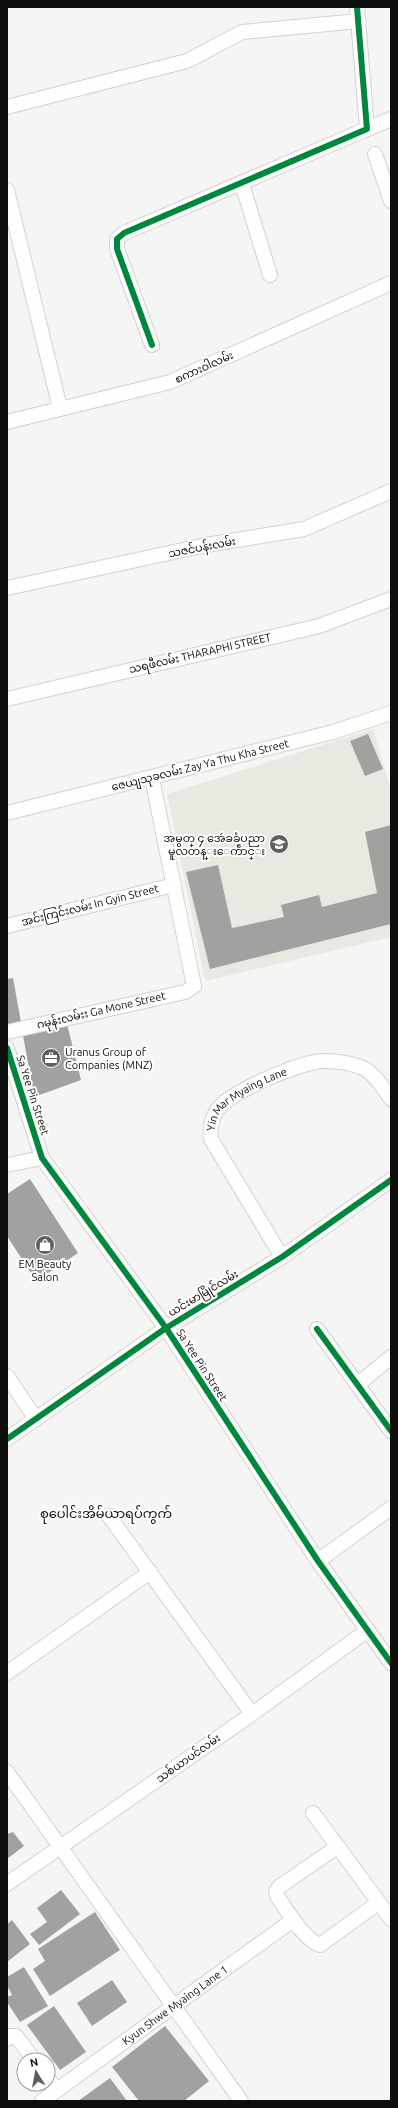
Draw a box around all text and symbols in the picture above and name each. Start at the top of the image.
street label: စကားဝါလမ်း [173,348,235,385]
street label: သဇင်ပန်းလမ်း [167,534,237,562]
street label: သရဖီလမ်း THARAPHI STREET [128,630,273,678]
street label: ဇေယျသုခလမ်း Zay Ya Thu Kha Street [110,736,291,796]
place label: အမွတ္ ၄ အေဴခခံပညာ မူလတန္းေကဵာင္း [164,832,265,860]
school or university icon: အမွတ္ ၄ အေဴခခံပညာ မူလတန္းေကဵာင္း [268,833,290,855]
street label: အင်းကြင်းလမ်း In Gyin Street [20,881,161,931]
street label: ဂမုန်းလမ်းး Ga Mone Street [35,988,168,1034]
place label: Uranus Group of Companies (MNZ) [65,1046,153,1072]
office icon: Uranus Group of Companies (MNZ) [40,1047,62,1069]
street label: Sa Yee Pin Street [14,1054,52,1137]
street label: Yin Mar Myaing Lane [204,1065,288,1132]
shop icon: EM Beauty Salon [34,1234,56,1256]
place label: EM Beauty Salon [19,1258,72,1283]
street label: ယင်းမာမြိုင်လမ်း [165,1266,242,1321]
street label: Sa Yee Pin Street [174,1327,230,1404]
district label: စုပေါင်းအိမ်ယာရပ်ကွက် [40,1505,172,1524]
street label: သစ်ယာပင်လမ်း [153,1731,222,1785]
street label: Kyun Shwe Myaing Lane 1 [120,1963,230,2047]
north arrow [16,2052,56,2092]
text: N [29,2056,39,2069]

